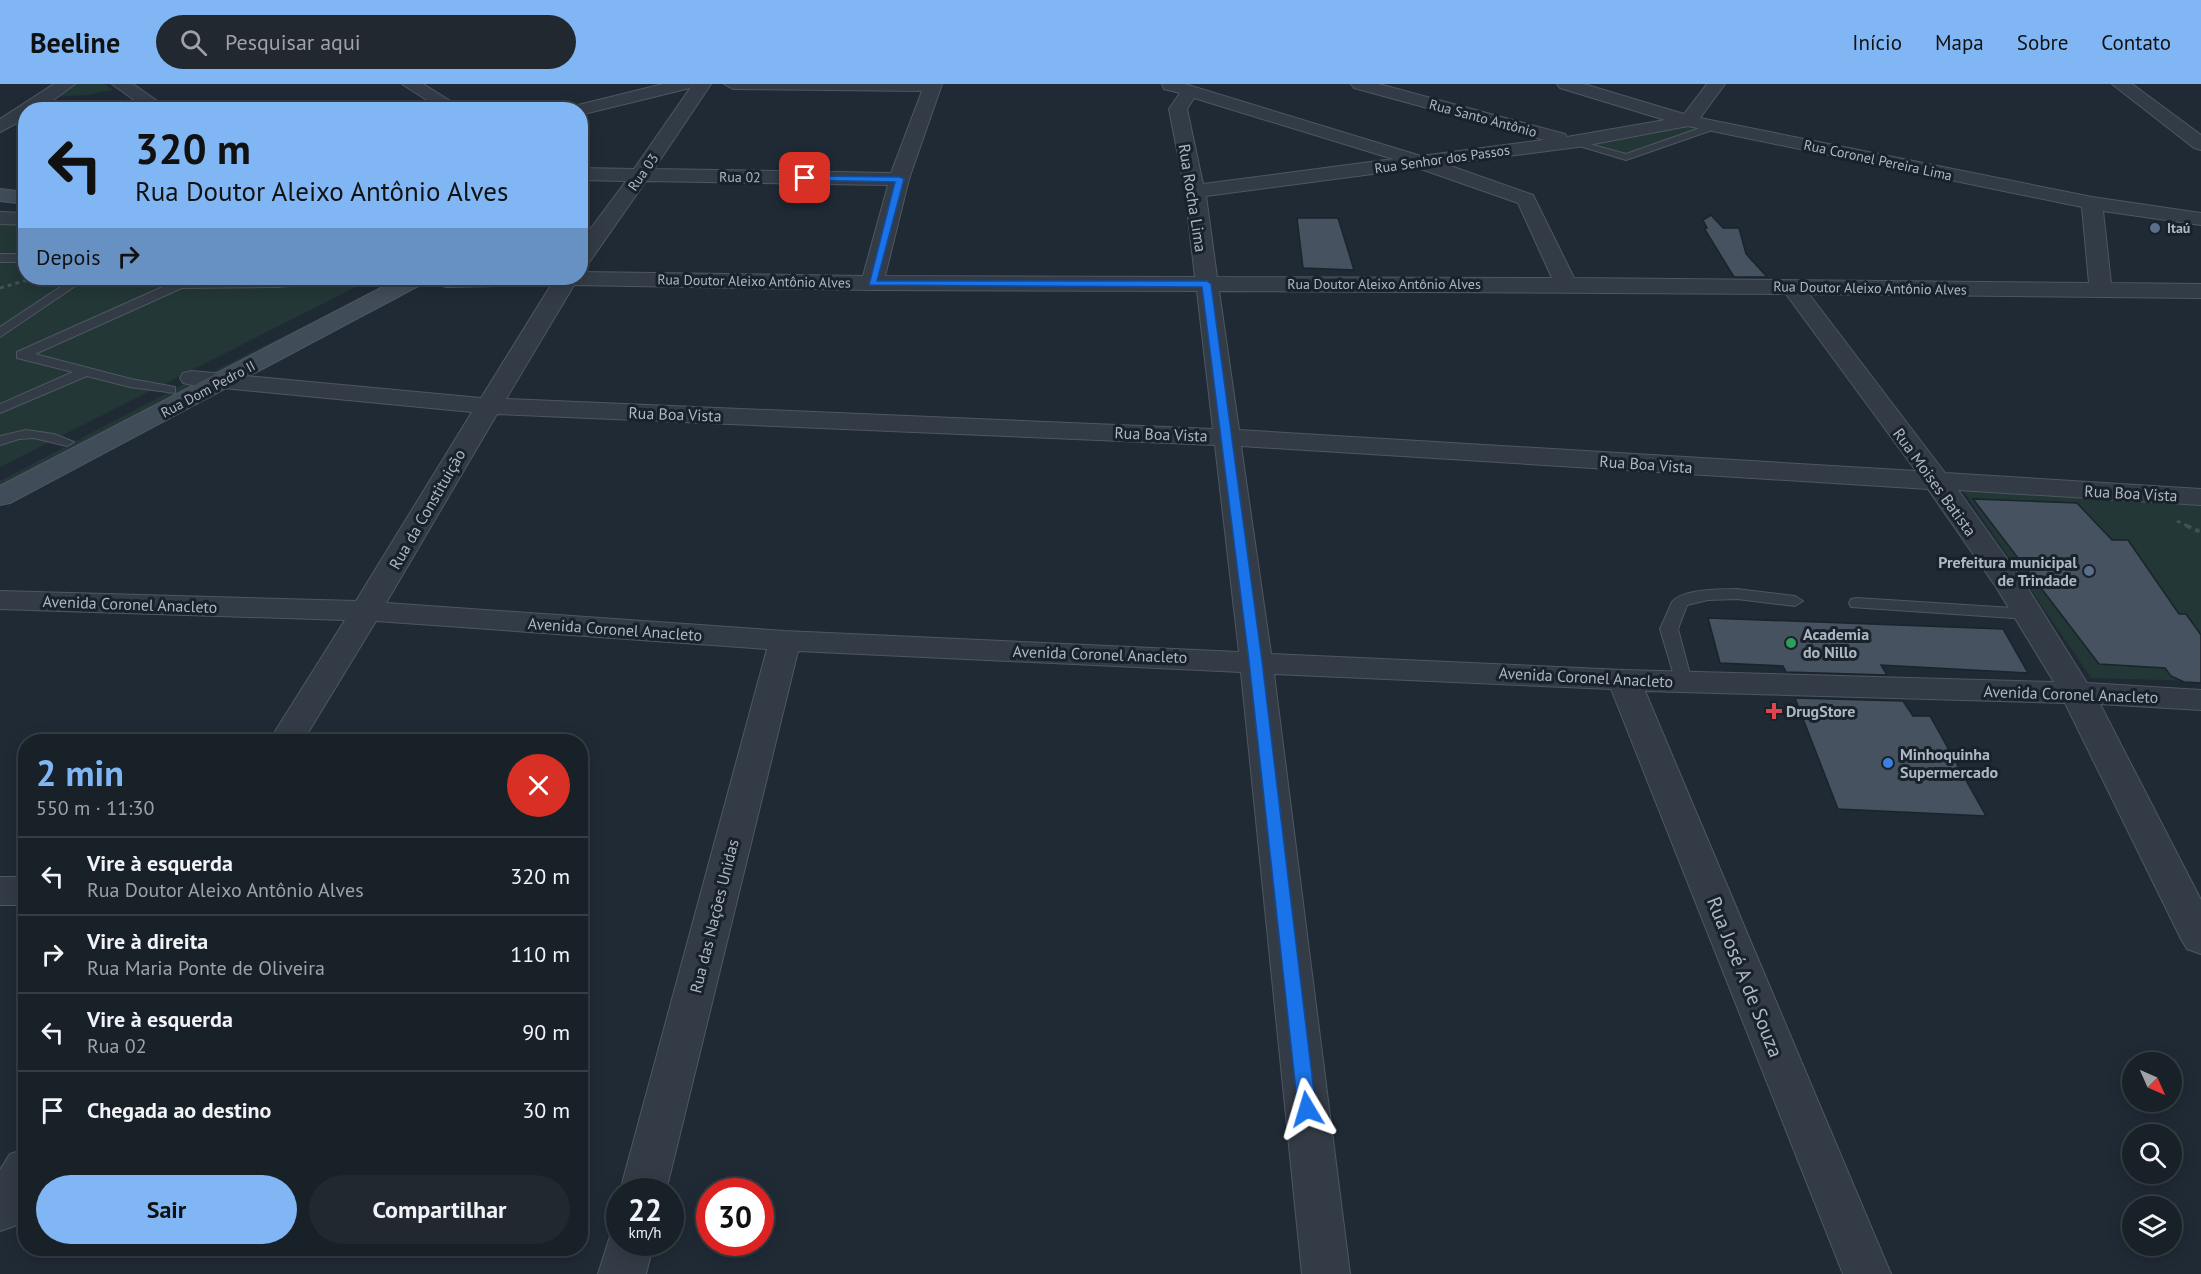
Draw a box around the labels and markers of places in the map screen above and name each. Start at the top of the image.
pin [779,152,830,203]
place label: Itaú [2167,219,2190,237]
marker: Itaú [2148,221,2162,235]
place label: Prefeitura municipal de Trindade [1938,552,2077,590]
marker: Prefeitura municipal de Trindade [2082,564,2096,578]
place label: Academia do Nillo [1803,624,1869,662]
marker: Academia do Nillo [1784,636,1798,650]
place label: DrugStore [1786,701,1855,721]
marker: DrugStore [1767,704,1781,718]
place label: Minhoquinha Supermercado [1900,744,1999,782]
marker: Minhoquinha Supermercado [1881,756,1895,770]

